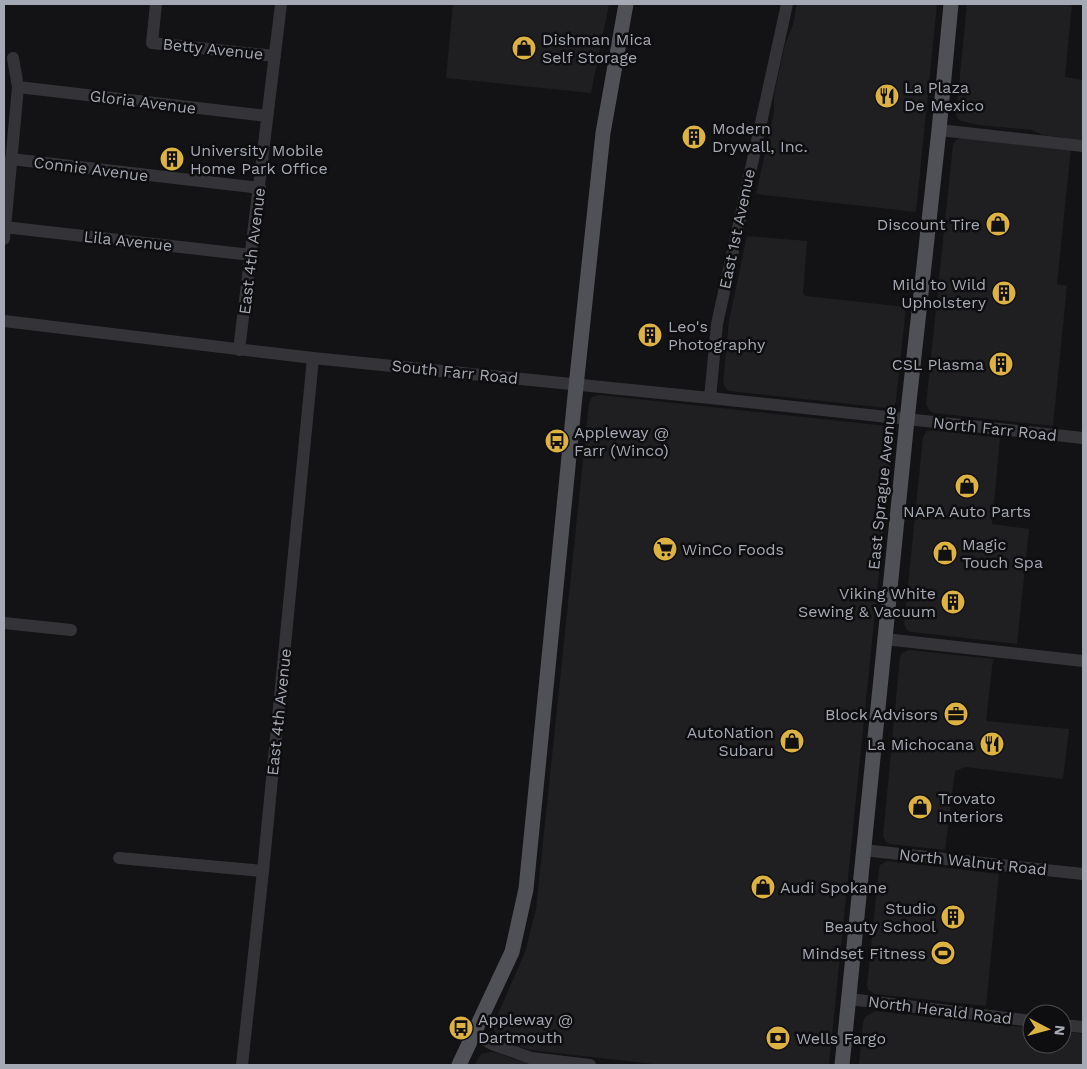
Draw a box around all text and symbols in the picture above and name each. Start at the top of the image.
place label: Dishman Mica Self Storage [542,30,652,67]
street label: Betty Avenue [162,34,264,64]
shop icon: Dishman Mica Self Storage [511,35,537,61]
place label: La Plaza De Mexico [904,78,984,115]
restaurant icon: La Plaza De Mexico [874,83,900,109]
street label: Gloria Avenue [89,86,197,118]
place label: Modern Drywall, Inc. [712,119,808,156]
building icon: Modern Drywall, Inc. [681,124,707,150]
place label: University Mobile Home Park Office [190,141,328,178]
building icon: University Mobile Home Park Office [159,146,185,172]
street label: Connie Avenue [33,153,149,185]
street label: East 1st Avenue [715,167,759,291]
street label: East 4th Avenue [235,186,269,316]
shop icon: Discount Tire [985,211,1011,237]
place label: Discount Tire [877,215,980,234]
street label: Lila Avenue [83,227,173,255]
place label: Mild to Wild Upholstery [892,275,987,312]
building icon: Mild to Wild Upholstery [991,280,1017,306]
place label: Leo's Photography [668,317,766,354]
building icon: Leo's Photography [637,322,663,348]
building icon: CSL Plasma [988,351,1014,377]
place label: CSL Plasma [892,355,984,374]
street label: South Farr Road [391,356,519,388]
street label: East Sprague Avenue [864,405,900,571]
street label: North Farr Road [932,413,1058,445]
place label: Appleway @ Farr (Winco) [574,423,669,460]
bus stop icon: Appleway @ Farr (Winco) [544,428,570,454]
shop icon: NAPA Auto Parts [954,473,980,499]
place label: NAPA Auto Parts [903,502,1031,521]
place label: Magic Touch Spa [962,535,1043,572]
supermarket icon: WinCo Foods [652,536,678,562]
place label: WinCo Foods [682,540,784,559]
shop icon: Magic Touch Spa [932,540,958,566]
place label: Viking White Sewing & Vacuum [798,584,936,621]
building icon: Viking White Sewing & Vacuum [940,589,966,615]
street label: East 4th Avenue [263,648,295,776]
office icon: Block Advisors [943,701,969,727]
place label: Block Advisors [825,705,938,724]
place label: AutoNation Subaru [687,723,774,760]
shop icon: AutoNation Subaru [779,728,805,754]
restaurant icon: La Michocana [979,731,1005,757]
place label: La Michocana [867,735,974,754]
place label: Trovato Interiors [938,789,1003,826]
shop icon: Trovato Interiors [907,794,933,820]
street label: North Walnut Road [898,845,1048,879]
shop icon: Audi Spokane [750,874,776,900]
place label: Audi Spokane [780,878,887,897]
place label: Studio Beauty School [824,899,936,936]
building icon: Studio Beauty School [940,904,966,930]
sports icon: Mindset Fitness [930,940,956,966]
place label: Mindset Fitness [802,944,926,963]
street label: North Herald Road [867,992,1013,1028]
north arrow [1022,1004,1072,1054]
place label: Appleway @ Dartmouth [478,1010,573,1047]
bus stop icon: Appleway @ Dartmouth [448,1015,474,1041]
text: N [1051,1024,1068,1036]
bank icon: Wells Fargo [765,1025,791,1051]
place label: Wells Fargo [796,1029,886,1048]

